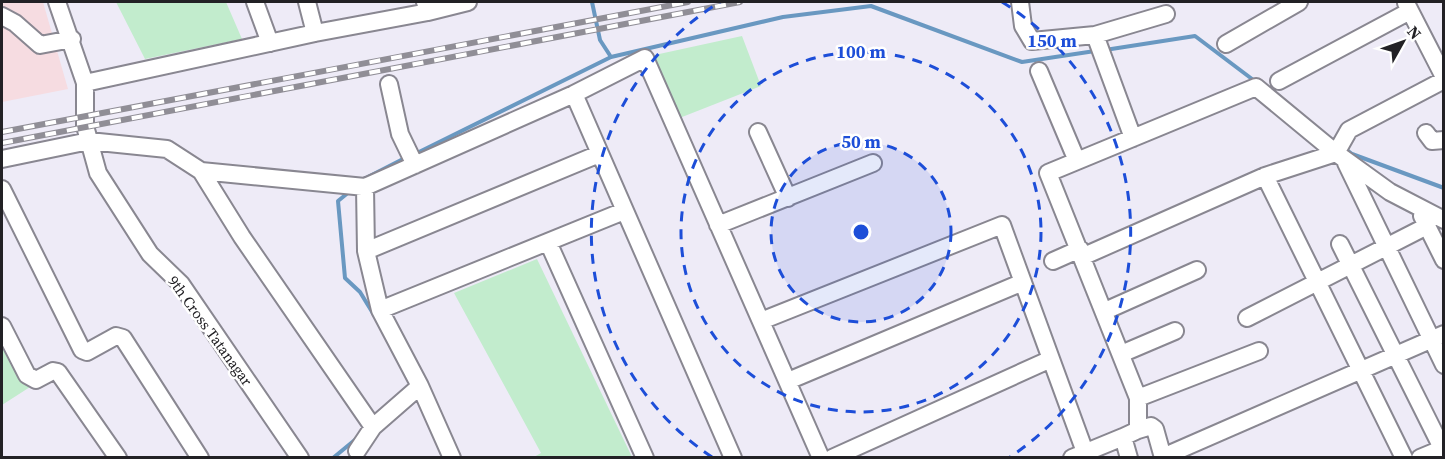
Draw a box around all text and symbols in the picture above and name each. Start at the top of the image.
north arrow [1373,12,1433,72]
text: N [1402,21,1427,44]
text: 150 m [1027,28,1077,53]
text: 100 m [836,39,886,64]
text: 50 m [841,129,881,154]
centre of rings [851,222,871,242]
street label: 9th Cross Tatanagar [163,271,258,391]

